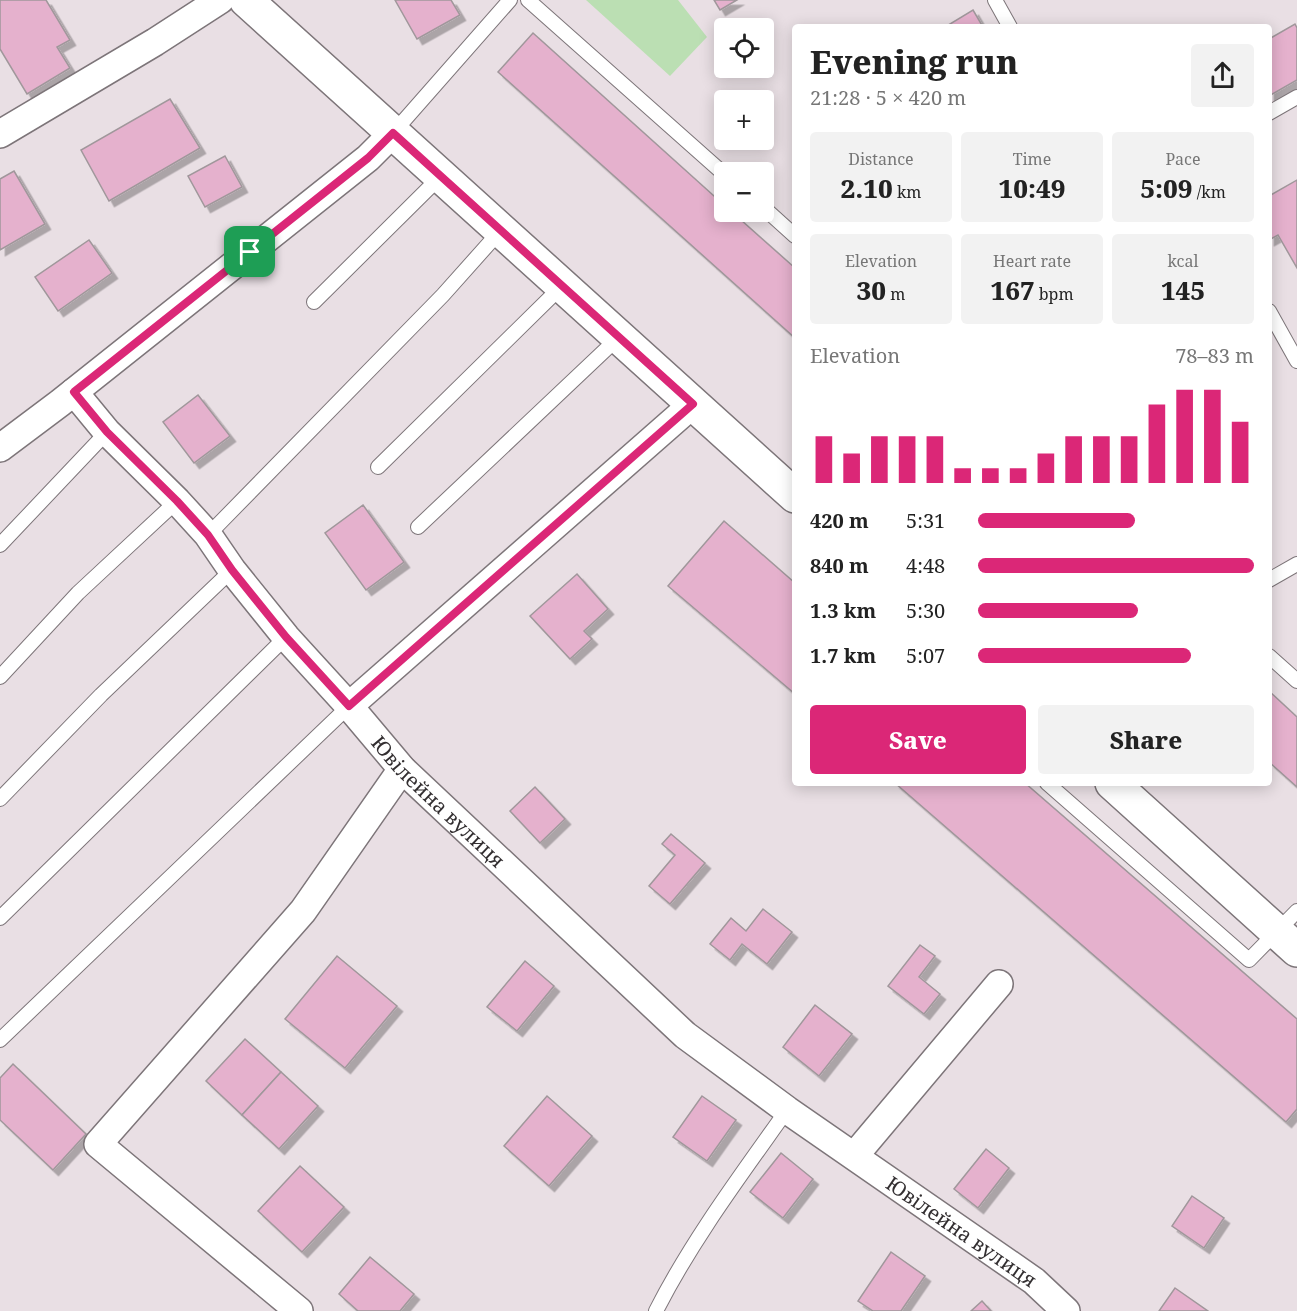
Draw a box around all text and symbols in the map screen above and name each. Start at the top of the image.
map controls [714,18,774,222]
button: locate [714,18,774,78]
text: Evening run [810,39,1018,84]
button: share [1191,44,1254,107]
text: 21:28 · 5 × 420 m [810,84,966,111]
button: + [714,90,774,150]
text: Distance [848,148,914,170]
text: Time [1013,148,1051,170]
text: Pace [1165,148,1201,170]
button: − [714,162,774,222]
text: 2.10 [841,170,893,206]
text: 10:49 [998,170,1066,206]
text: 5:09 [1140,170,1193,206]
text: km [893,181,921,203]
text: /km [1193,181,1226,203]
pin [224,226,275,277]
icon: arrive [233,235,266,268]
text: Elevation [845,250,917,272]
text: Heart rate [993,250,1071,272]
text: kcal [1168,250,1198,272]
text: 30 [857,272,886,308]
text: 167 [990,272,1035,308]
text: 145 [1161,272,1205,308]
text: m [886,283,905,305]
text: bpm [1035,283,1074,305]
text: Elevation [810,342,900,369]
text: 78–83 m [1175,342,1254,369]
text: 420 m [810,507,869,534]
text: 5:31 [906,507,945,534]
text: 840 m [810,552,869,579]
text: 4:48 [906,552,945,579]
text: 1.3 km [810,597,876,624]
text: 5:30 [906,597,945,624]
text: 1.7 km [810,642,876,669]
text: 5:07 [906,642,945,669]
button: Save [810,705,1026,774]
button: Share [1038,705,1254,774]
street label: Ювілейна вулиця [366,730,511,873]
street label: Ювілейна вулиця [881,1169,1043,1293]

